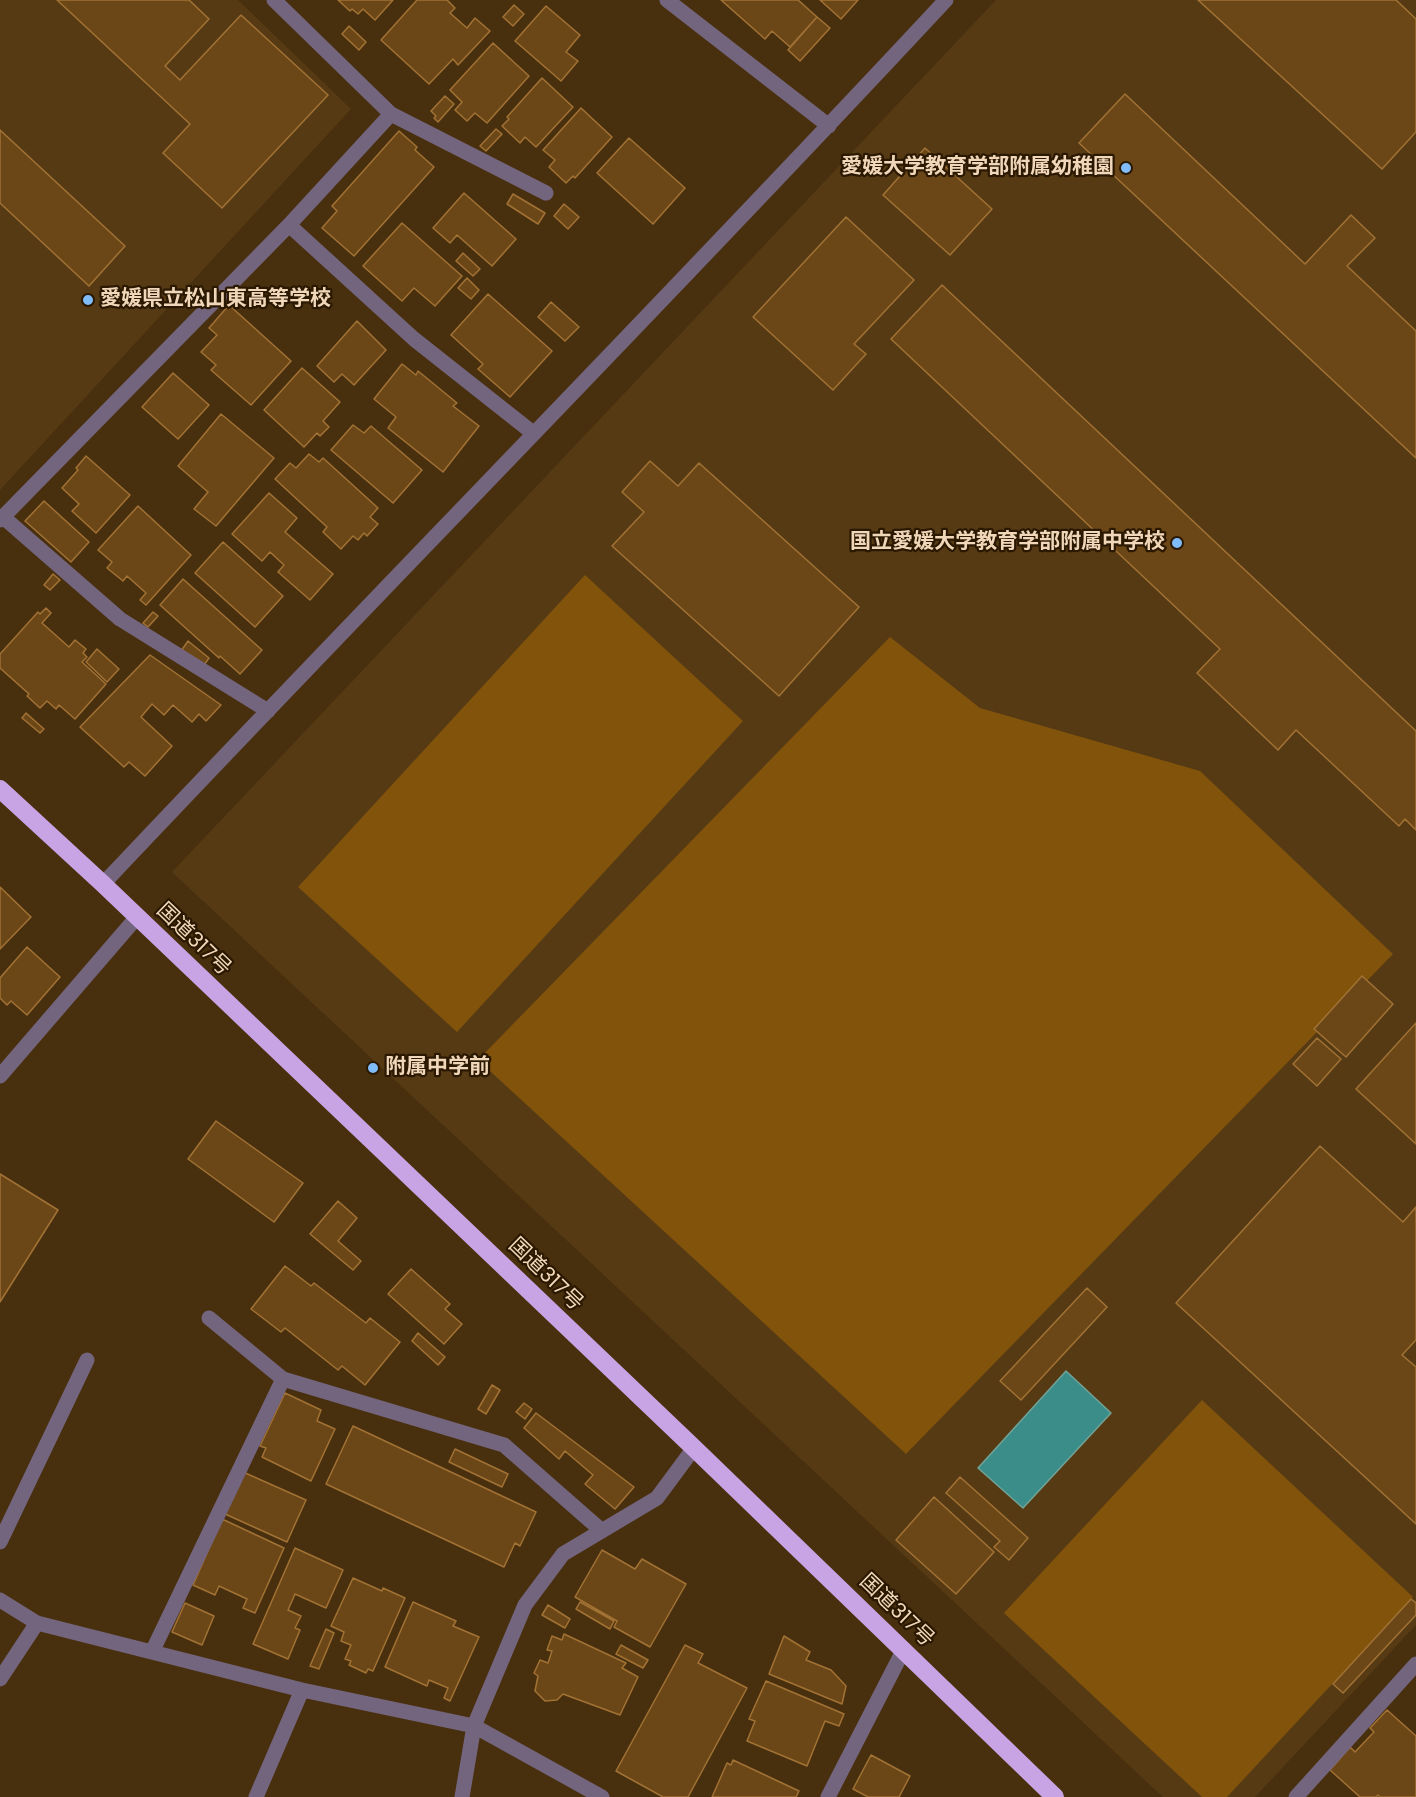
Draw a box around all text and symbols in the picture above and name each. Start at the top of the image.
place label: 愛媛大学教育学部附属幼稚園 [841,155,1114,181]
marker: 愛媛大学教育学部附属幼稚園 [1119,161,1133,175]
place label: 愛媛県立松山東高等学校 [100,287,331,313]
marker: 愛媛県立松山東高等学校 [81,293,95,307]
place label: 国立愛媛大学教育学部附属中学校 [850,530,1165,556]
marker: 国立愛媛大学教育学部附属中学校 [1170,536,1184,550]
street label: 国道317号 [151,898,235,982]
place label: 附属中学前 [385,1055,490,1081]
marker: 附属中学前 [366,1061,380,1075]
street label: 国道317号 [503,1233,587,1317]
street label: 国道317号 [854,1569,938,1653]

